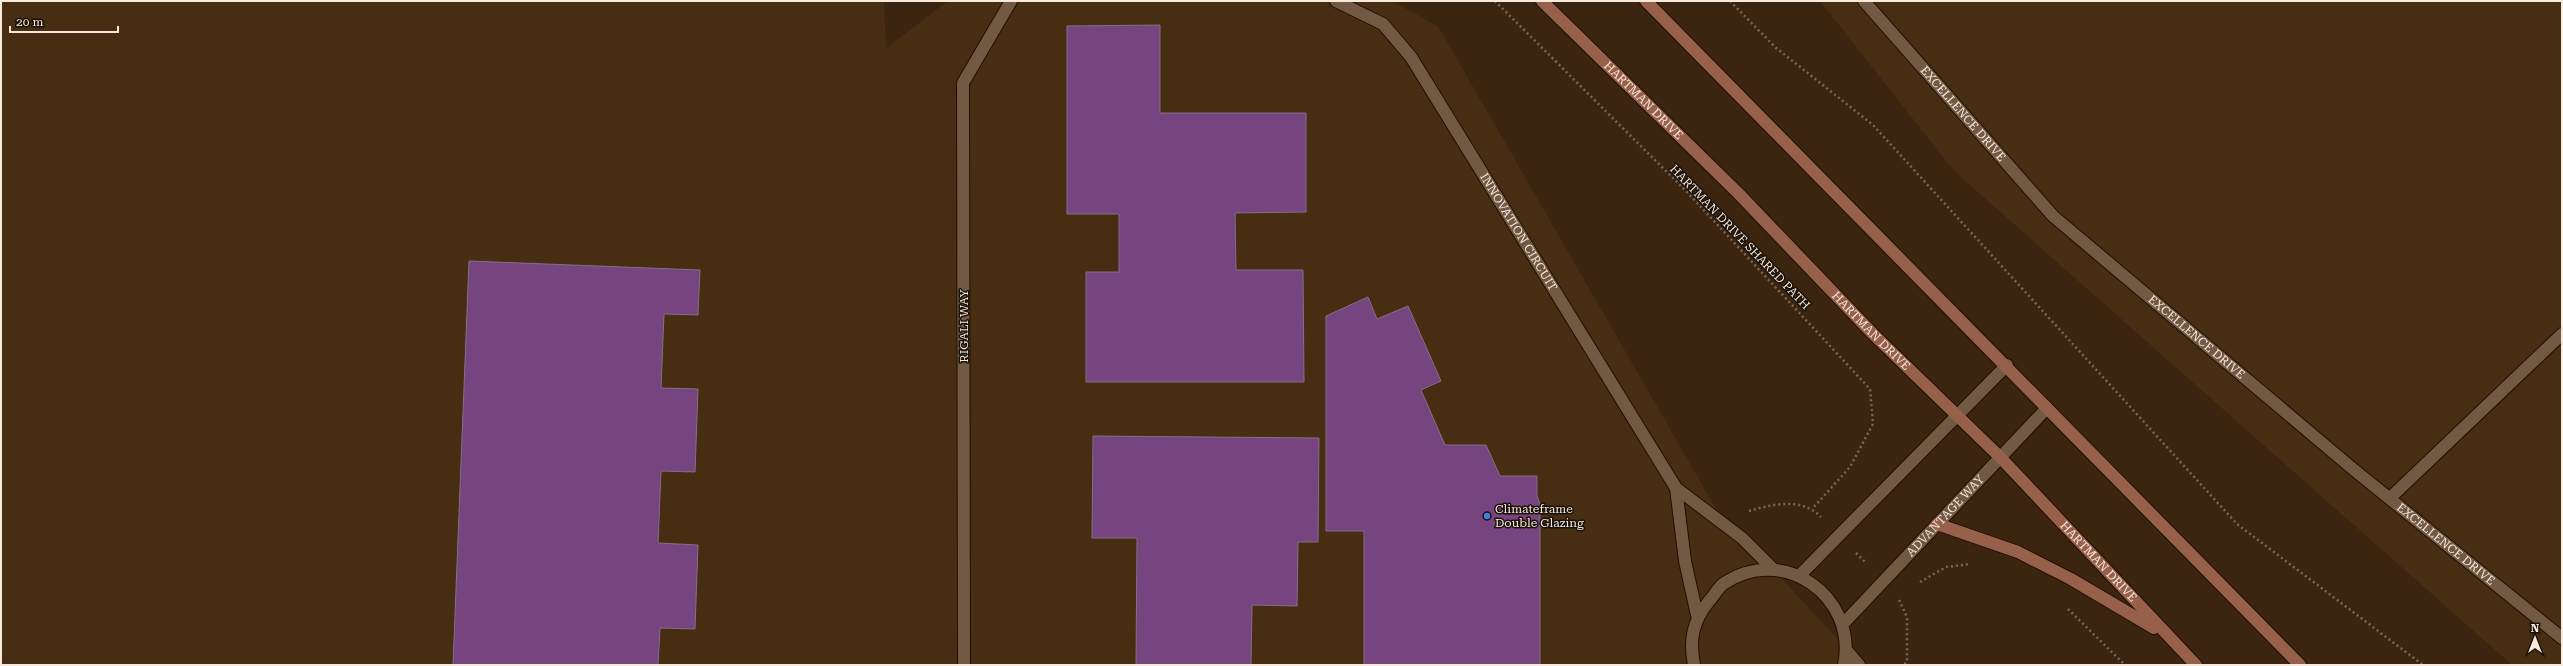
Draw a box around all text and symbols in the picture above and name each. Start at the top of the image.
scale bar [10,8,118,34]
text: 20 m [16,15,43,29]
street label: HARTMAN DRIVE [1601,59,1686,142]
street label: EXCELLENCE DRIVE [1917,63,2009,164]
street label: HARTMAN DRIVE SHARED PATH [1667,162,1813,312]
street label: INNOVATION CIRCUIT [1477,171,1560,293]
street label: RIGALI WAY [957,289,971,363]
street label: HARTMAN DRIVE [1829,289,1913,373]
street label: EXCELLENCE DRIVE [2145,292,2248,382]
street label: ADVANTAGE WAY [1904,472,1988,559]
street label: EXCELLENCE DRIVE [2394,500,2498,588]
place label: Climateframe Double Glazing [1495,502,1584,530]
marker: Climateframe Double Glazing [1482,511,1492,521]
street label: HARTMAN DRIVE [2057,518,2140,605]
north arrow [2515,618,2555,658]
text: N [2531,622,2540,635]

